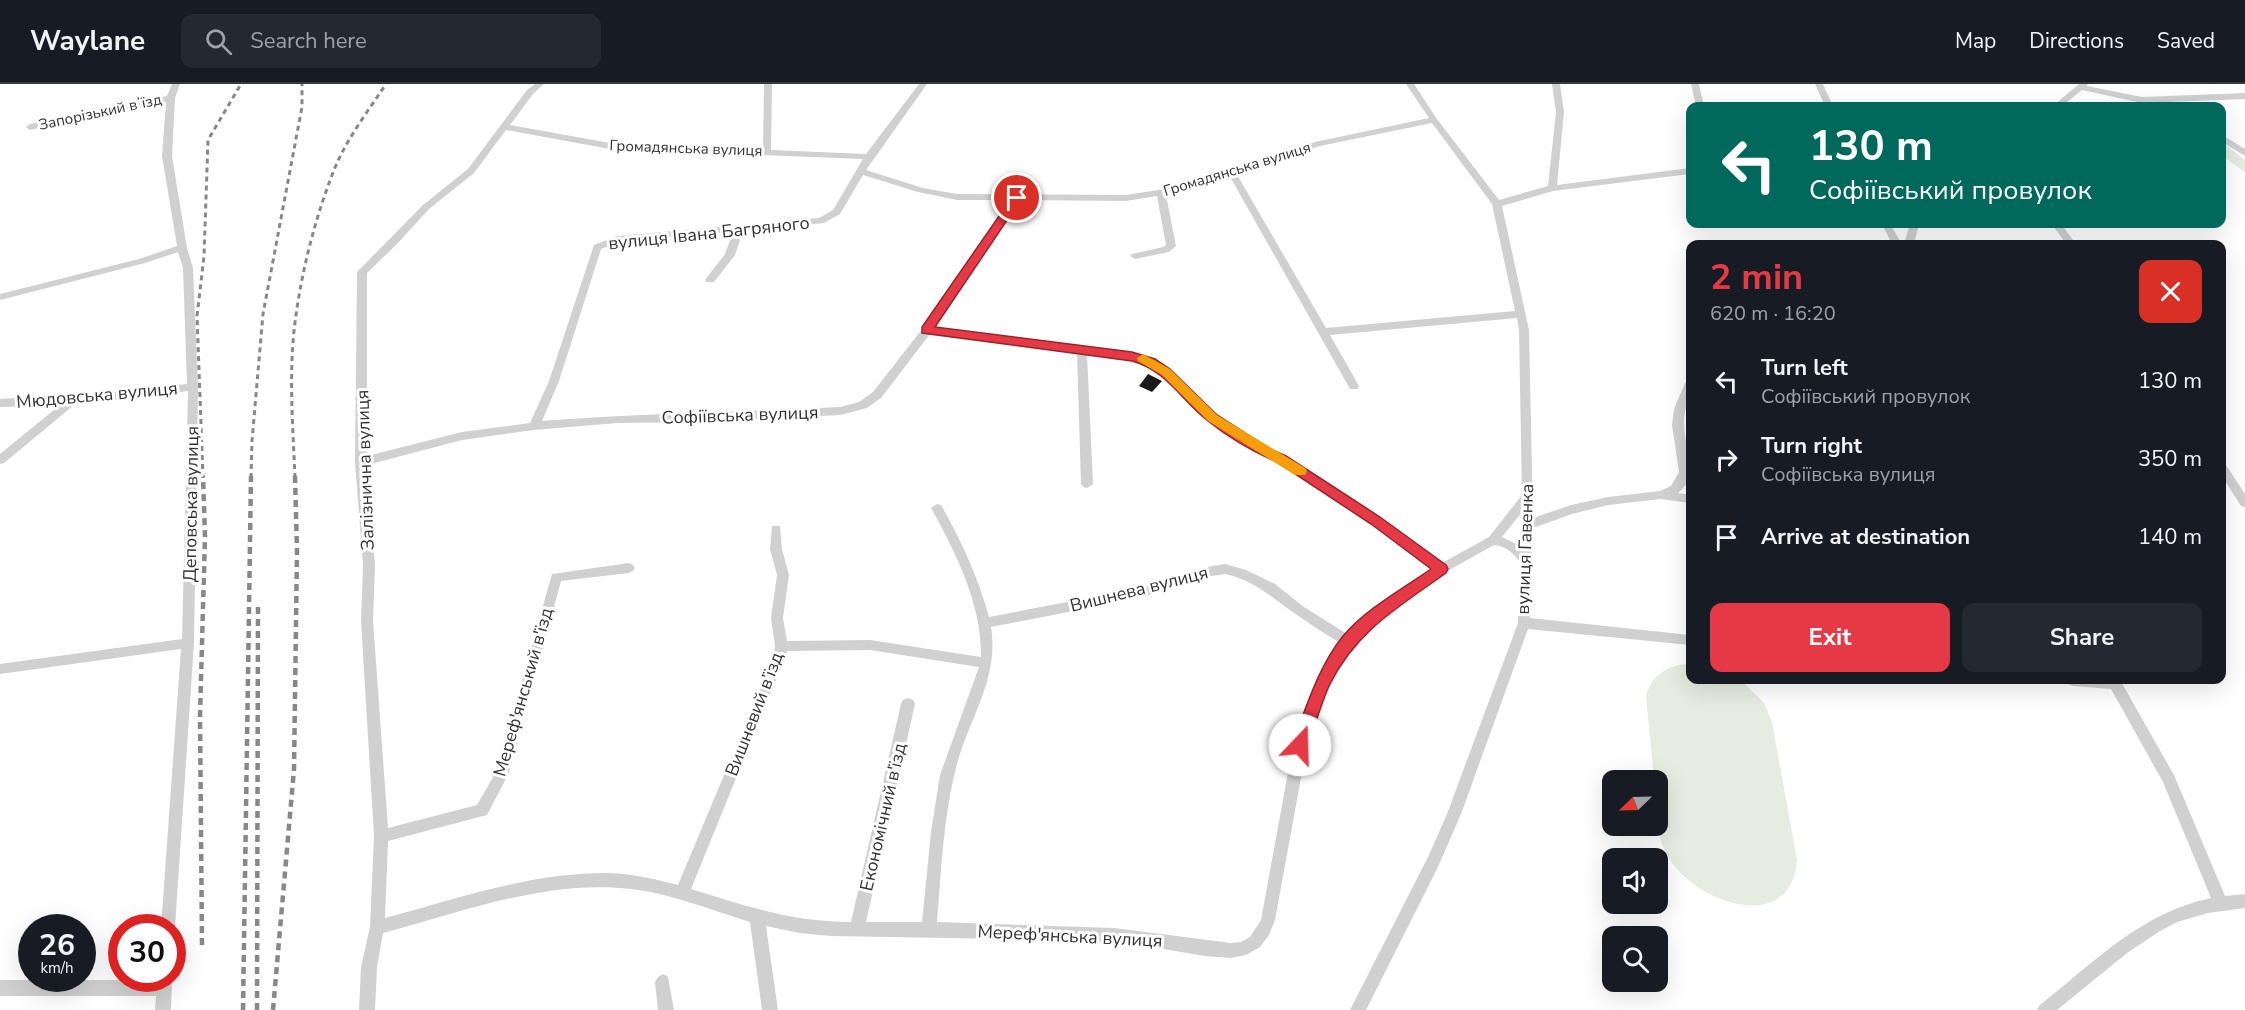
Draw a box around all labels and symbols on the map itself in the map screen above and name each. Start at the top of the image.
street label: Запорізький вʼїзд [37,89,164,135]
street label: Громадянська вулиця [609,135,763,161]
street label: Громадянська вулиця [1161,137,1313,201]
pin [991,172,1042,223]
street label: вулиця Івана Багряного [607,210,811,256]
street label: Мюдовська вулиця [15,376,179,414]
street label: Залізнична вулиця [350,389,380,551]
street label: Софіївська вулиця [661,400,819,430]
street label: Деповська вулиця [178,426,204,582]
street label: вулиця Гавенка [1511,483,1539,615]
street label: Вишнева вулиця [1067,560,1211,618]
street label: Мереф'янський в'їзд [487,605,559,779]
street label: Вишневий в’їзд [719,648,789,779]
position arrow [1268,713,1332,777]
street label: Економічний в'їзд [854,740,912,893]
north arrow [1602,770,1668,836]
speed limit sign: 30 [108,914,186,992]
street label: Мереф'янська вулиця [977,919,1163,953]

